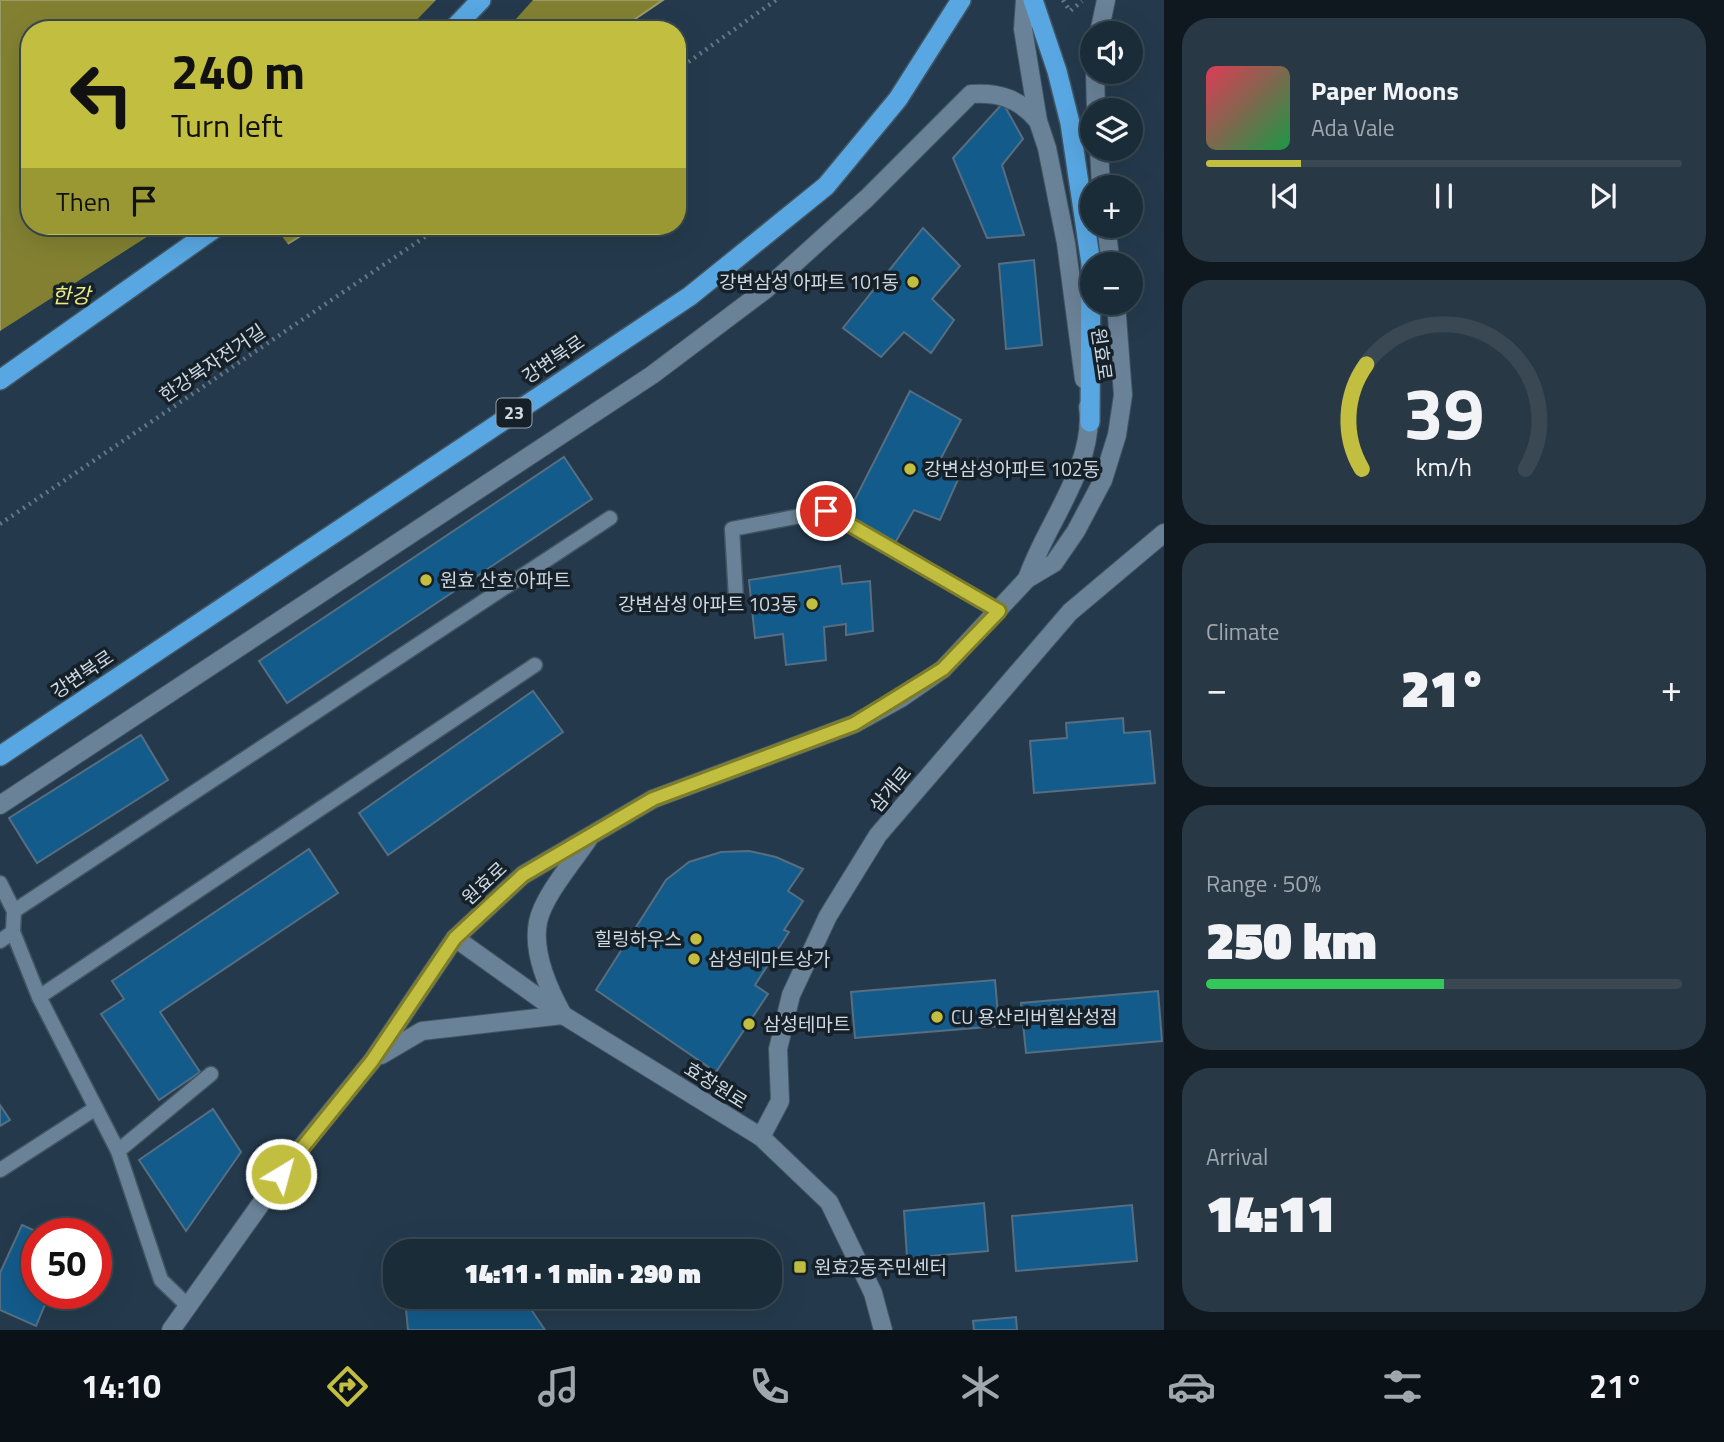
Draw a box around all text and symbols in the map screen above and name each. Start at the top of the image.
map controls [1080,21,1143,315]
button: sound [1080,21,1143,84]
text: 240 m [171,33,305,108]
icon: left [56,49,147,140]
text: Paper Moons [1311,71,1459,110]
button: layers [1080,98,1143,161]
text: Turn left [171,101,283,149]
text: Ada Vale [1311,110,1395,145]
button: + [1080,175,1143,238]
icon: previous [1266,177,1304,215]
icon: pause [1425,177,1463,215]
icon: next [1584,177,1622,215]
text: Then [56,182,111,221]
icon: arrive [125,182,163,220]
button: − [1080,252,1143,315]
place label: 강변삼성 아파트 101동 [719,267,899,296]
marker: 강변삼성 아파트 101동 [905,274,921,290]
water label: 한강 [52,279,93,311]
street label: 한강북자전거길 [153,316,271,409]
street label: 원효로 [1084,326,1121,382]
street label: 강변북로 [516,327,590,390]
text: 39 [1403,357,1485,467]
road number: 23 [496,398,532,428]
text: km/h [1416,447,1472,485]
place label: 강변삼성아파트 102동 [924,454,1100,483]
marker: 강변삼성아파트 102동 [902,461,918,477]
pin [796,481,856,541]
icon: arrive [807,492,845,530]
place label: 원효 산호 아파트 [440,565,571,594]
marker: 원효 산호 아파트 [418,572,434,588]
place label: 강변삼성 아파트 103동 [618,589,798,618]
marker: 강변삼성 아파트 103동 [804,596,820,612]
text: Climate [1206,614,1279,649]
street label: 강변북로 [45,642,119,705]
text: 21° [1401,648,1487,727]
text: − [1206,659,1227,717]
text: + [1661,659,1682,717]
street label: 삼개로 [862,759,918,818]
street label: 원효로 [455,854,513,911]
text: Range · 50% [1206,866,1321,901]
text: 250 km [1206,900,1377,979]
place label: 힐링하우스 [595,924,682,953]
marker: 힐링하우스 [688,931,704,947]
place label: 삼성테마트상가 [708,944,830,973]
marker: 삼성테마트상가 [686,951,702,967]
place label: CU 용산리버힐삼성점 [951,1002,1118,1031]
place label: 삼성테마트 [763,1009,850,1038]
marker: CU 용산리버힐삼성점 [929,1009,945,1025]
marker: 삼성테마트 [741,1016,757,1032]
street label: 효창원로 [679,1054,754,1115]
position arrow [244,1137,318,1211]
text: Arrival [1206,1139,1268,1174]
text: 14:11 [1206,1173,1335,1252]
speed limit sign: 50 [21,1218,112,1309]
place label: 원효2동주민센터 [814,1252,947,1281]
text: 14:11 · 1 min · 290 m [464,1254,701,1293]
marker: 원효2동주민센터 [792,1259,808,1275]
text: 14:10 [81,1362,161,1410]
icon: directions [323,1362,372,1411]
icon: music [534,1362,583,1411]
icon: phone [745,1362,794,1411]
icon: climate [956,1362,1005,1411]
icon: car [1167,1362,1216,1411]
icon: filters [1378,1362,1427,1411]
text: 21° [1589,1362,1643,1410]

